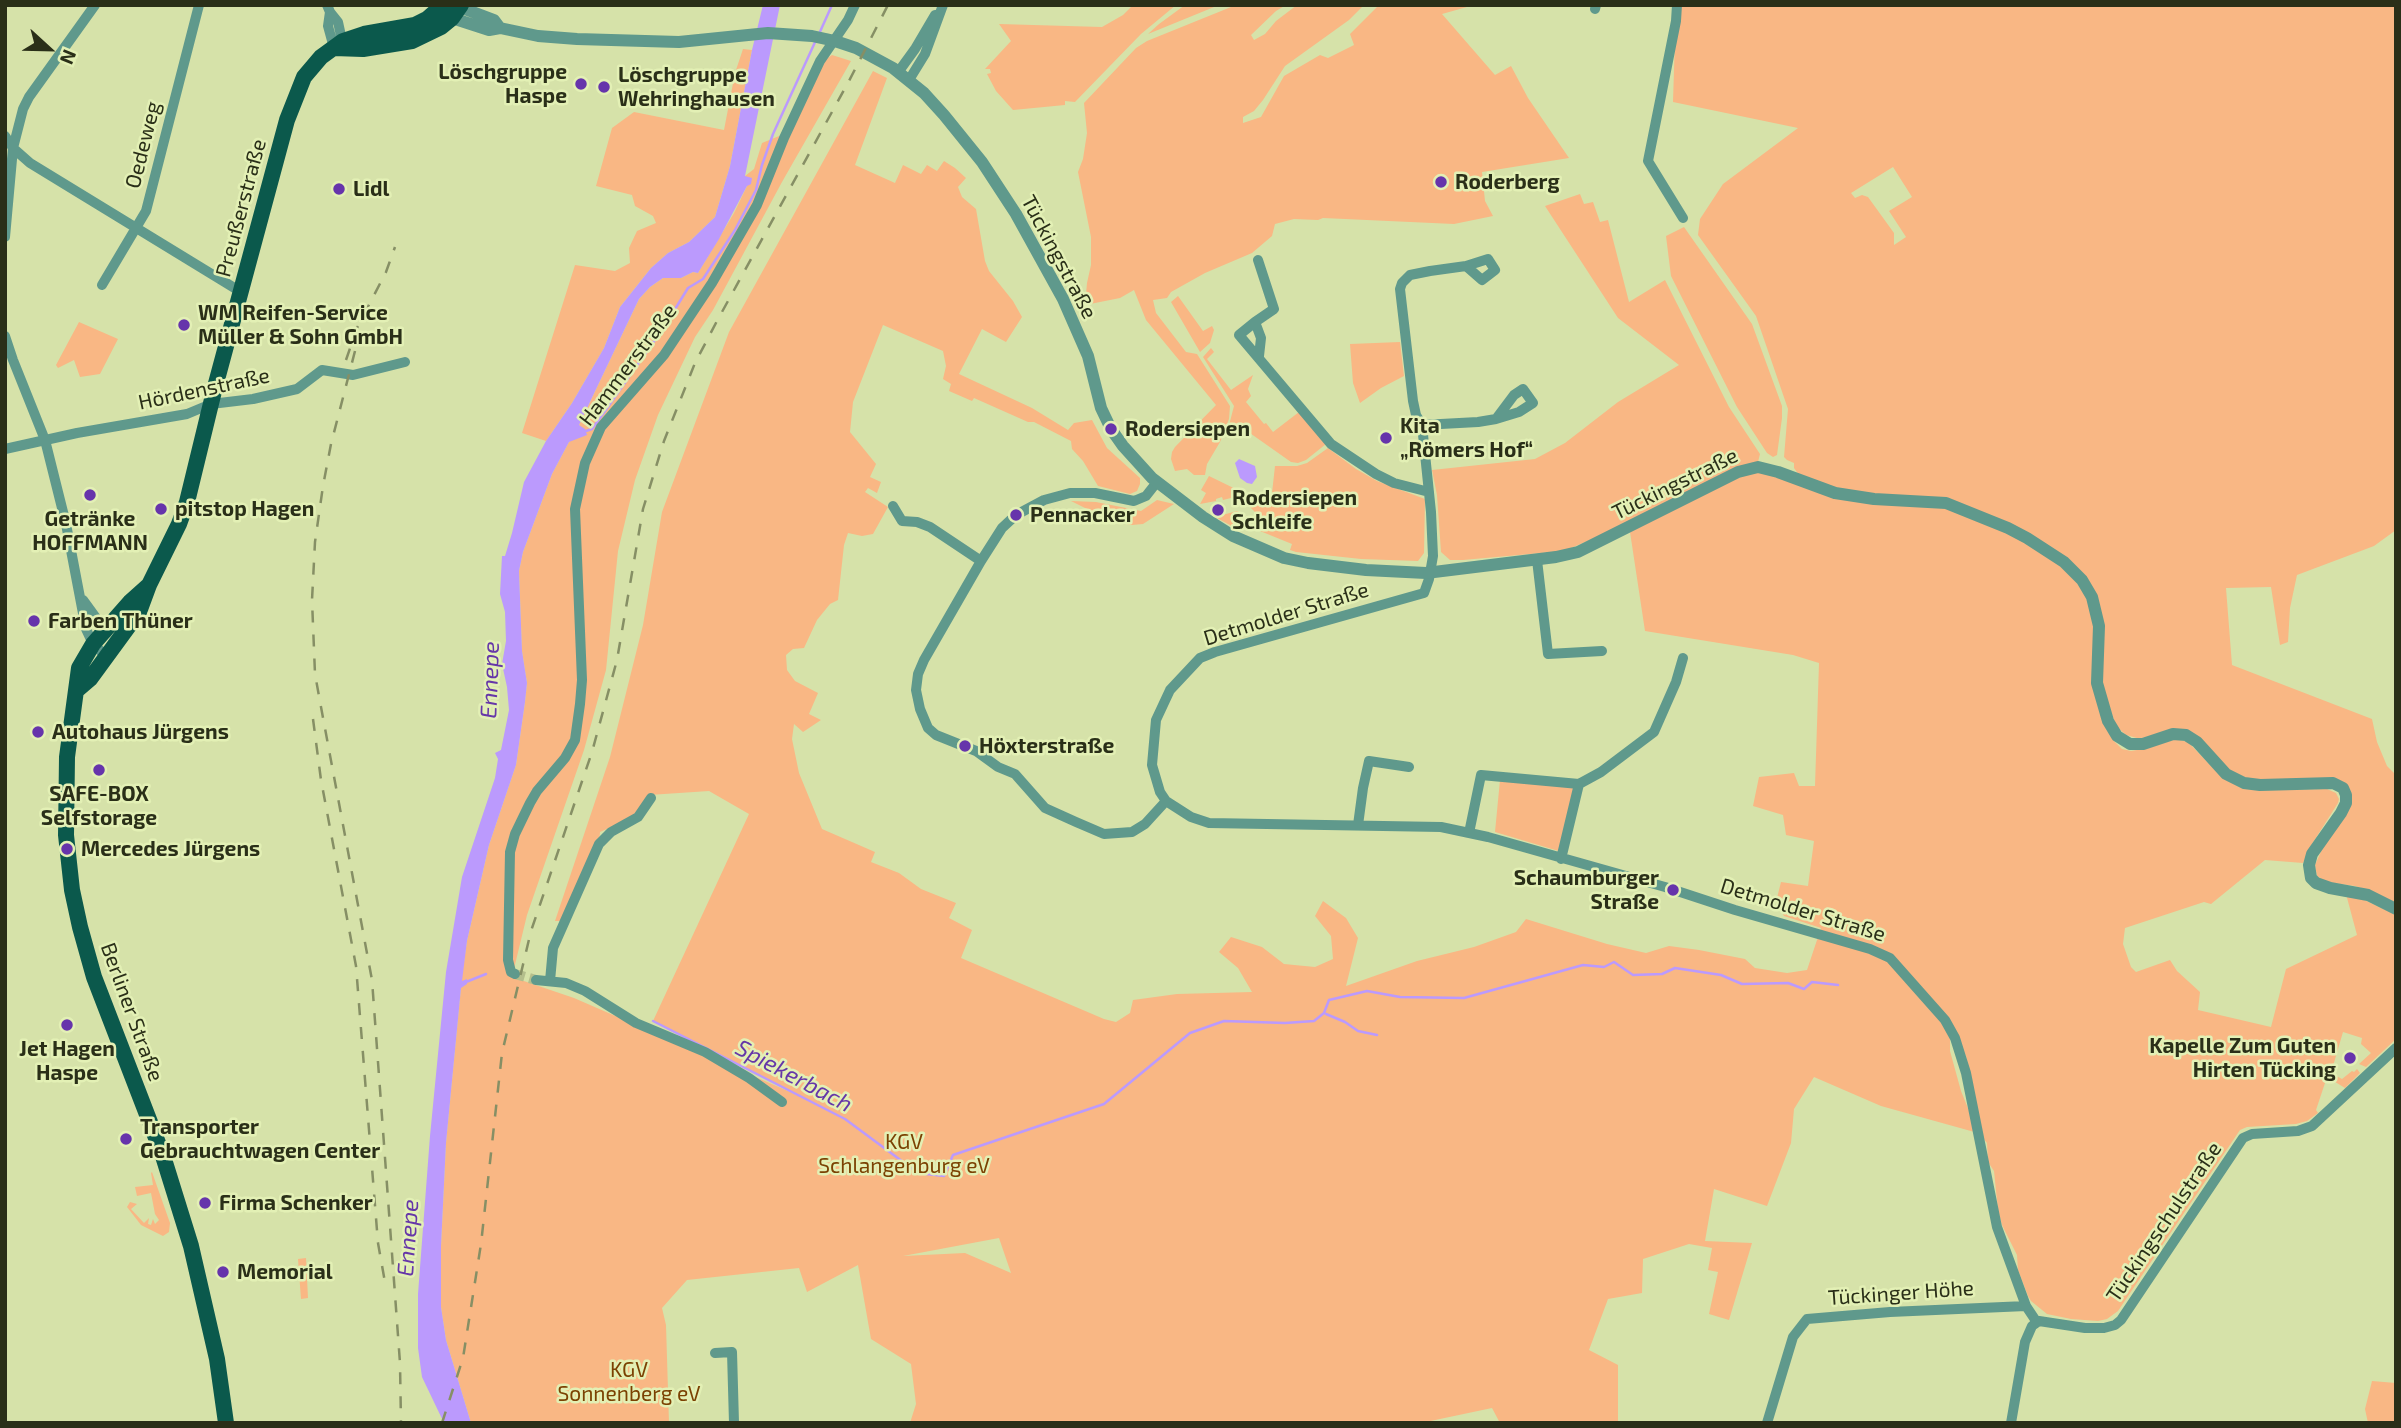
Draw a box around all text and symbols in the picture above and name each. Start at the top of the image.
north arrow [14,14,84,84]
text: N [56,46,82,68]
place label: Löschgruppe Haspe [438,59,567,109]
place label: Löschgruppe Wehringhausen [618,62,775,112]
marker: Löschgruppe Haspe [573,76,589,92]
marker: Löschgruppe Wehringhausen [596,79,612,95]
street label: Oedeweg [120,99,166,191]
street label: Preußerstraße [210,136,272,280]
place label: Roderberg [1455,169,1560,195]
marker: Roderberg [1433,174,1449,190]
place label: Lidl [353,176,389,202]
marker: Lidl [331,181,347,197]
street label: Tückingstraße [1016,191,1102,323]
street label: Hammerstraße [574,299,682,431]
place label: WM Reifen-Service Müller & Sohn GmbH [198,300,403,350]
marker: WM Reifen-Service Müller & Sohn GmbH [176,317,192,333]
street label: Hördenstraße [136,363,272,415]
place label: Kita „Römers Hof“ [1400,413,1533,463]
place label: Rodersiepen [1125,416,1250,442]
marker: Rodersiepen [1103,421,1119,437]
marker: Kita „Römers Hof“ [1378,430,1394,446]
street label: Tückingstraße [1608,443,1742,525]
place label: Rodersiepen Schleife [1232,485,1357,535]
marker: Getränke HOFFMANN [82,487,98,503]
place label: pitstop Hagen [175,496,314,522]
marker: pitstop Hagen [153,501,169,517]
place label: Pennacker [1030,502,1135,528]
marker: Rodersiepen Schleife [1210,502,1226,518]
place label: Getränke HOFFMANN [32,506,148,556]
marker: Pennacker [1008,507,1024,523]
street label: Detmolder Straße [1200,577,1372,651]
place label: Farben Thüner [48,608,193,634]
marker: Farben Thüner [26,613,42,629]
water label: Ennepe [475,641,505,719]
place label: Autohaus Jürgens [52,719,229,745]
marker: Autohaus Jürgens [30,724,46,740]
place label: Höxterstraße [979,733,1114,759]
marker: Höxterstraße [957,738,973,754]
marker: SAFE-BOX Selfstorage [91,762,107,778]
place label: SAFE-BOX Selfstorage [41,781,157,831]
place label: Mercedes Jürgens [81,836,260,862]
marker: Mercedes Jürgens [59,841,75,857]
place label: Schaumburger Straße [1514,865,1659,915]
street label: Detmolder Straße [1717,873,1889,947]
marker: Schaumburger Straße [1665,882,1681,898]
street label: Berliner Straße [95,939,169,1085]
marker: Jet Hagen Haspe [59,1017,75,1033]
place label: Kapelle Zum Guten Hirten Tücking [2149,1033,2336,1083]
water label: Spiekerbach [731,1034,857,1118]
place label: Jet Hagen Haspe [19,1036,115,1086]
marker: Kapelle Zum Guten Hirten Tücking [2342,1050,2358,1066]
place label: Transporter Gebrauchtwagen Center [140,1114,380,1164]
park label: KGV Schlangenburg eV [818,1129,990,1179]
marker: Transporter Gebrauchtwagen Center [118,1131,134,1147]
street label: Tückingschulstraße [2101,1137,2227,1307]
place label: Firma Schenker [219,1190,373,1216]
marker: Firma Schenker [197,1195,213,1211]
water label: Ennepe [392,1198,424,1278]
place label: Memorial [237,1259,333,1285]
marker: Memorial [215,1264,231,1280]
street label: Tückinger Höhe [1827,1275,1975,1311]
park label: KGV Sonnenberg eV [557,1357,701,1407]

